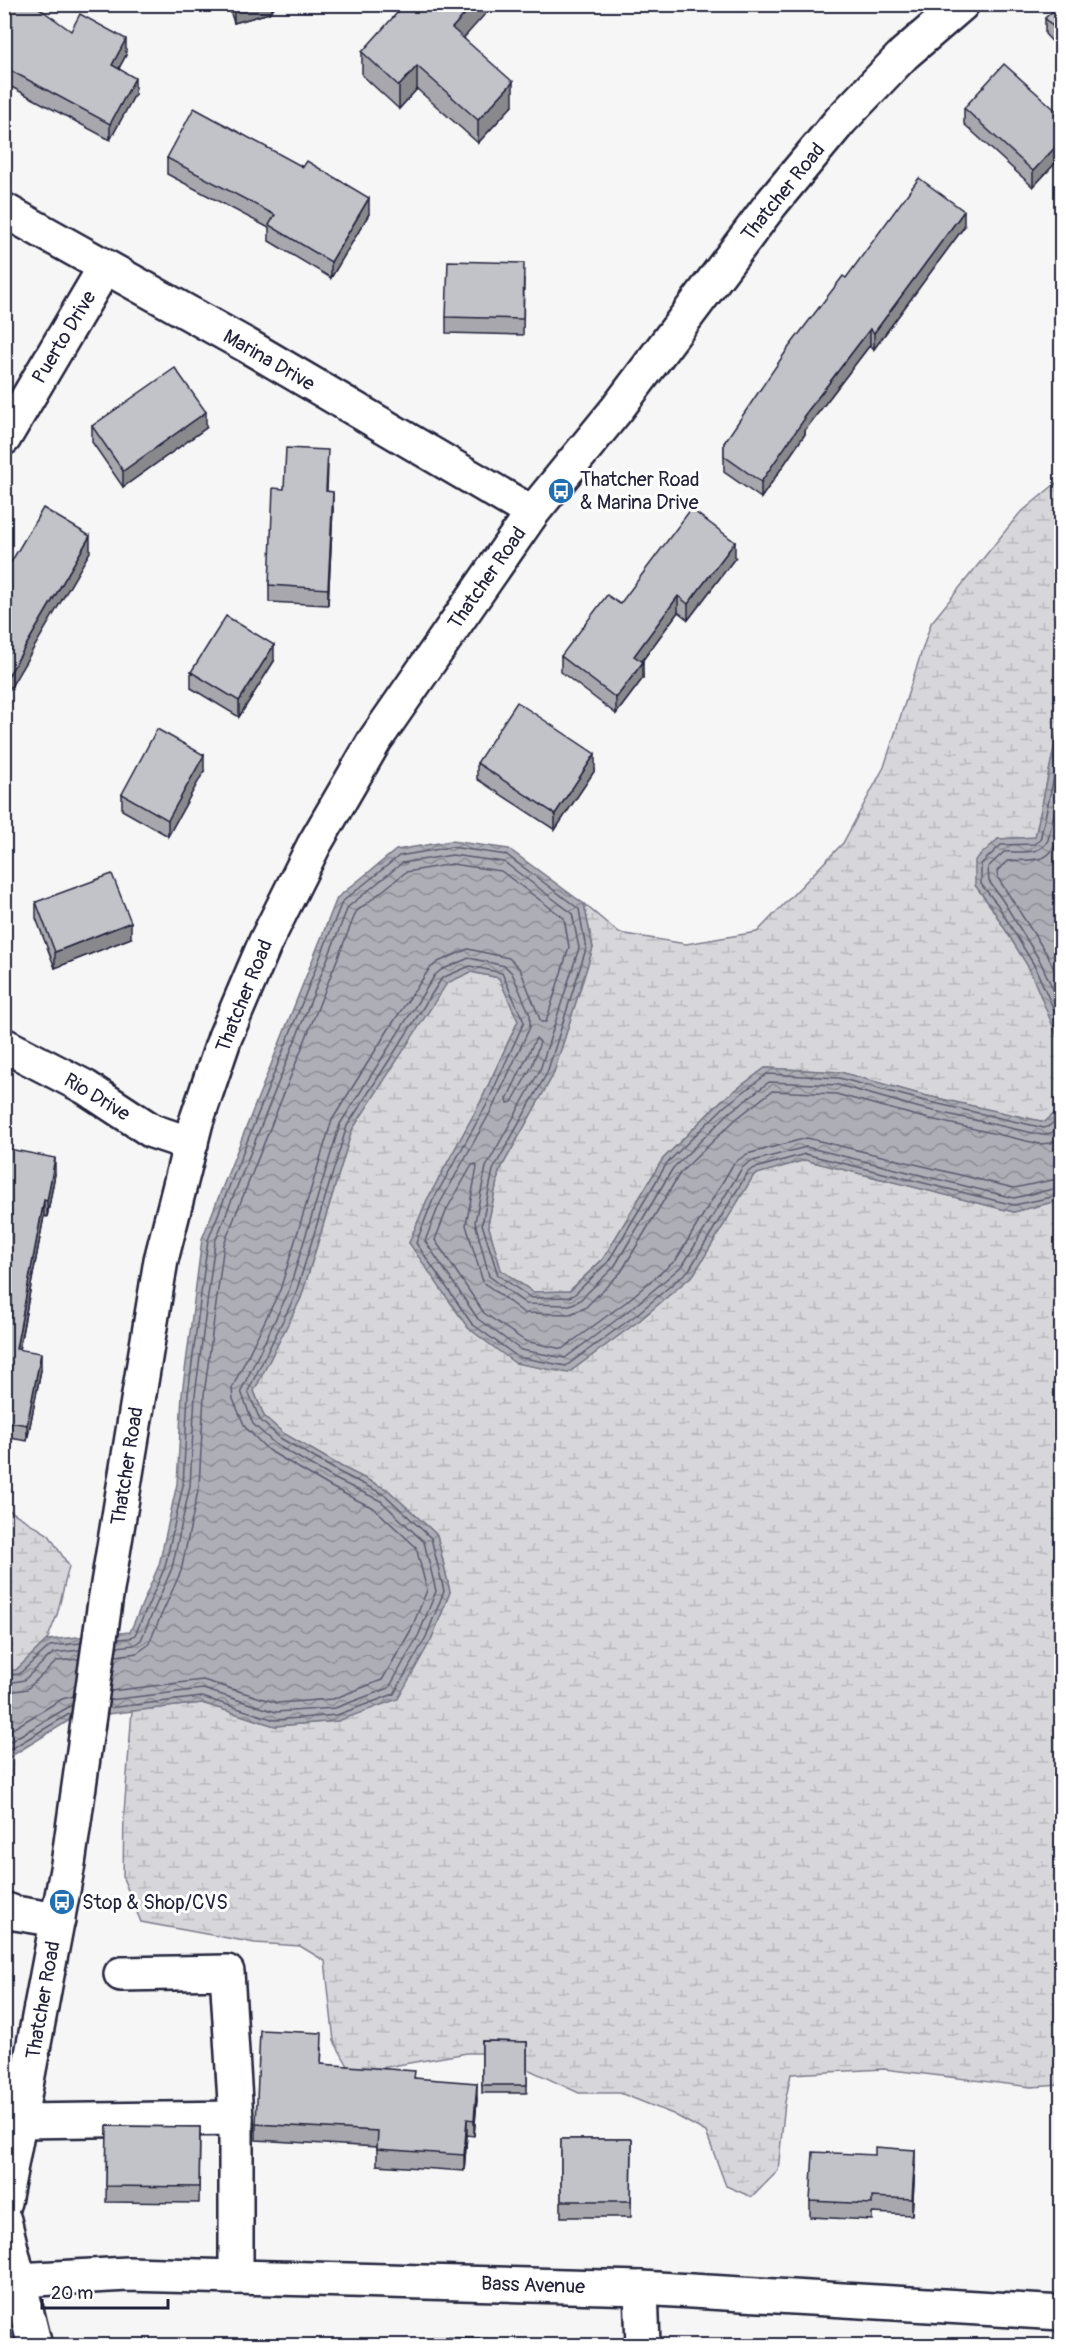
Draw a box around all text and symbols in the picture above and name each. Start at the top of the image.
street label: Thatcher Road [736,138,830,246]
street label: Puerto Drive [27,286,102,388]
street label: Marina Drive [219,324,319,396]
place label: Thatcher Road & Marina Drive [580,467,700,515]
bus stop icon: Thatcher Road & Marina Drive [546,476,576,506]
street label: Thatcher Road [442,522,532,634]
street label: Thatcher Road [210,936,278,1056]
street label: Rio Drive [59,1068,135,1127]
street label: Thatcher Road [105,1405,149,1527]
bus stop icon: Stop & Shop/CVS [47,1887,77,1917]
place label: Stop & Shop/CVS [82,1890,228,1915]
street label: Thatcher Road [20,1939,66,2061]
street label: Bass Avenue [480,2271,586,2299]
scale bar [42,2272,168,2310]
text: 20 m [51,2282,93,2305]

